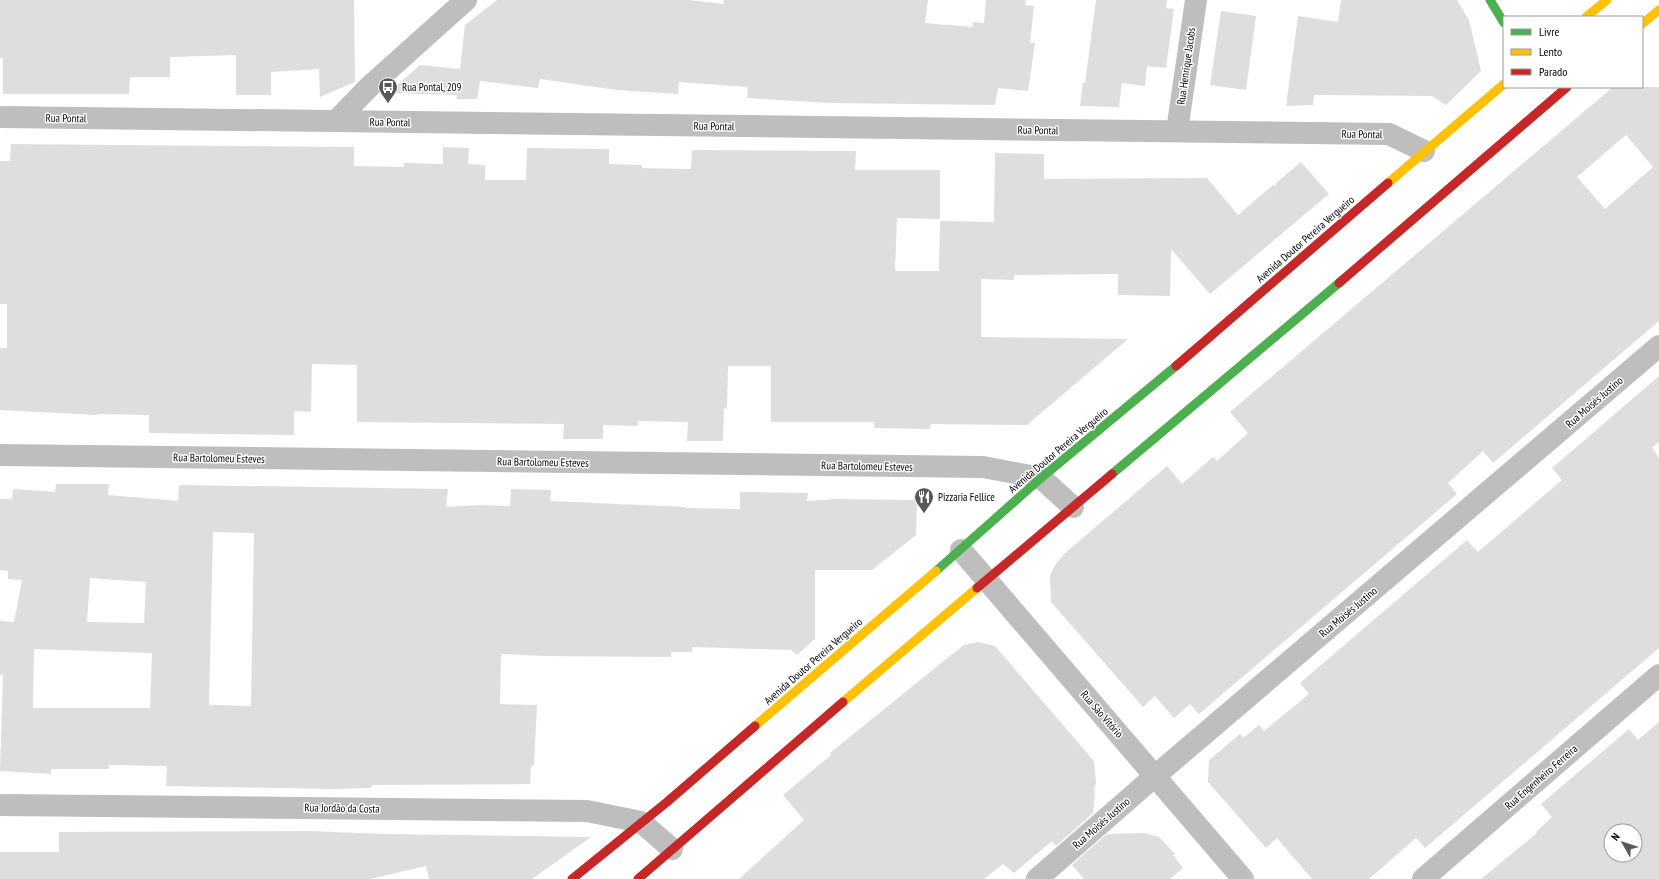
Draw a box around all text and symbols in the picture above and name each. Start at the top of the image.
legend [1503,16,1643,88]
text: Livre [1539,24,1560,39]
street label: Rua Henrique Jacobs [1174,26,1198,106]
text: Lento [1539,44,1562,59]
text: Parado [1539,64,1567,79]
bus stop icon: Rua Pontal, 209 [377,76,399,104]
place label: Rua Pontal, 209 [402,80,462,94]
street label: Rua Pontal [45,111,87,125]
street label: Rua Pontal [369,115,411,129]
street label: Rua Pontal [693,119,735,133]
street label: Rua Pontal [1017,123,1059,137]
street label: Rua Pontal [1341,127,1383,141]
street label: Avenida Doutor Pereira Vergueiro [1253,192,1357,286]
street label: Rua Moisés Justino [1562,373,1626,431]
street label: Avenida Doutor Pereira Vergueiro [1005,404,1111,496]
street label: Rua Bartolomeu Esteves [173,450,265,466]
street label: Rua Bartolomeu Esteves [497,454,589,470]
street label: Rua Bartolomeu Esteves [821,458,913,474]
restaurant icon: Pizzaria Fellice [913,486,935,514]
place label: Pizzaria Fellice [938,490,995,504]
street label: Rua Moisés Justino [1316,584,1380,640]
street label: Avenida Doutor Pereira Vergueiro [761,614,865,708]
street label: Rua São Vitório [1078,688,1126,741]
street label: Rua Engenheiro Ferreira [1502,742,1580,812]
street label: Rua Moisés Justino [1069,794,1133,852]
street label: Rua Jordão da Costa [304,800,380,816]
north arrow [1603,823,1643,863]
text: N [1608,830,1623,843]

